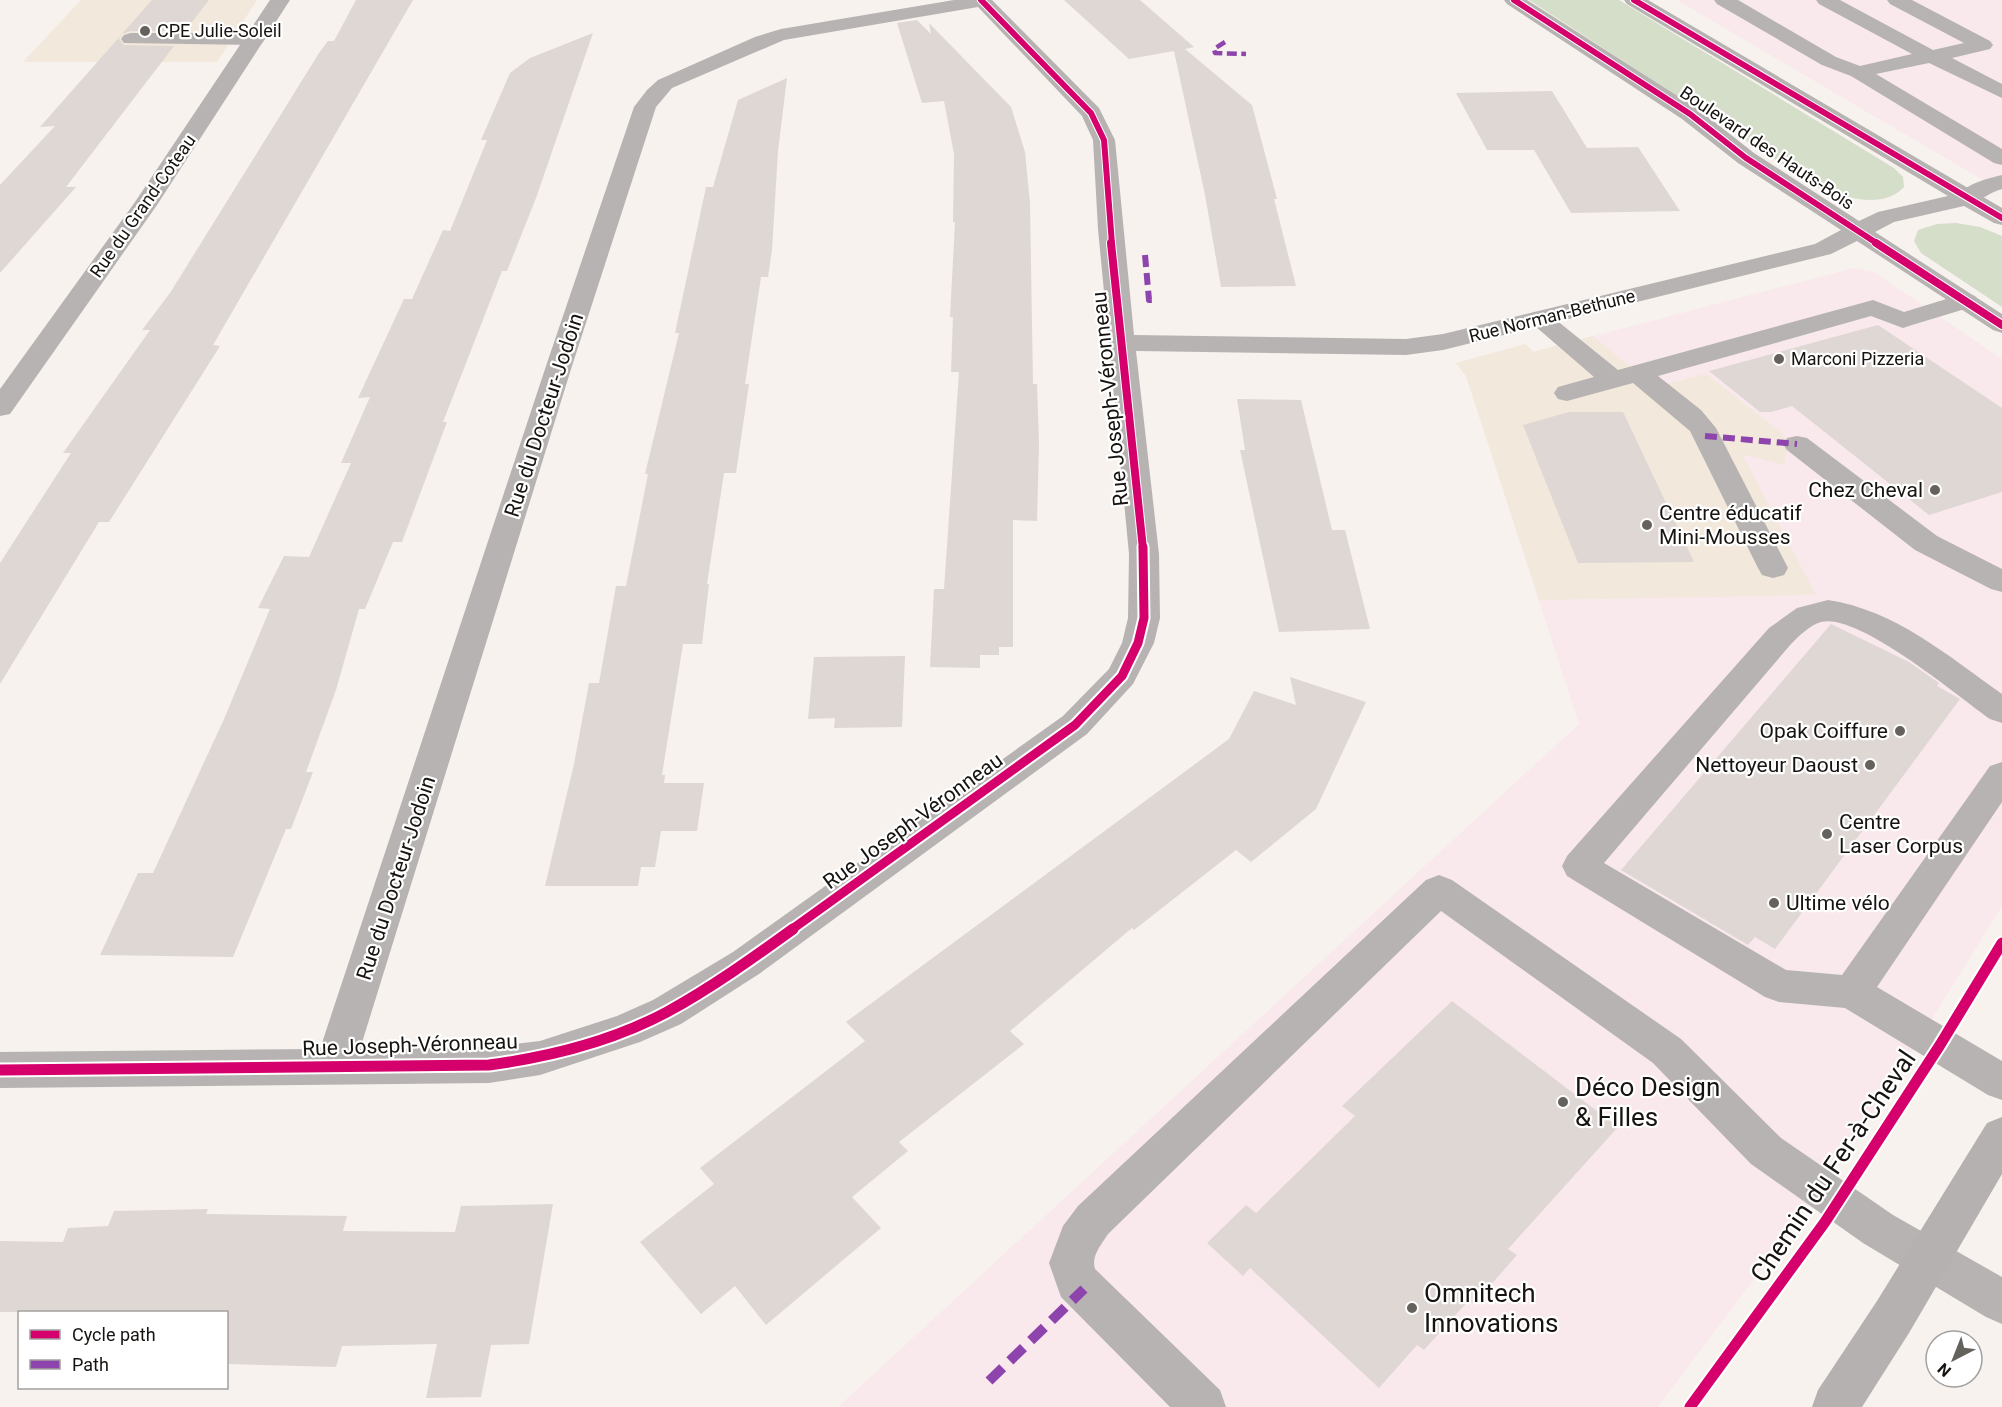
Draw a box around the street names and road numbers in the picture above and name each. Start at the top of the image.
street label: Boulevard des Hauts-Bois [1676,81,1858,214]
street label: Rue du Grand-Coteau [85,130,200,281]
street label: Rue Norman-Bethune [1467,285,1637,346]
street label: Rue Joseph-Véronneau [1087,290,1133,508]
street label: Rue du Docteur-Jodoin [500,310,588,520]
street label: Rue Joseph-Véronneau [819,748,1007,894]
street label: Rue du Docteur-Jodoin [352,773,440,983]
street label: Rue Joseph-Véronneau [302,1029,518,1061]
street label: Chemin du Fer-à-Cheval [1744,1044,1922,1288]

